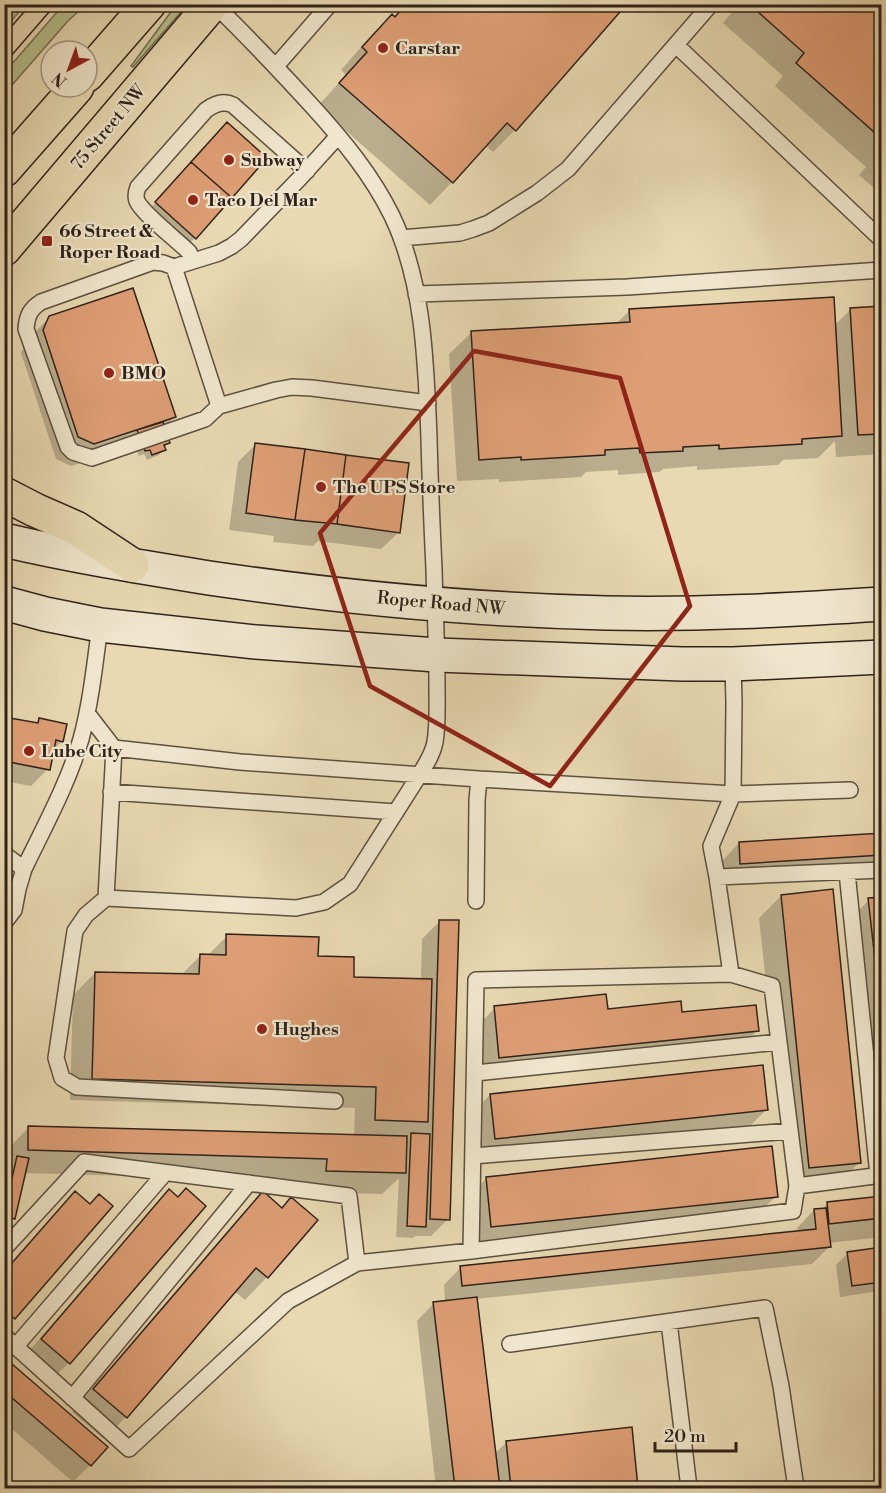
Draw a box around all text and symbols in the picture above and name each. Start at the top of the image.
place label: Carstar [395,37,460,60]
north arrow [39,39,99,99]
marker: Carstar [376,41,390,55]
text: N [48,68,71,91]
street label: 75 Street NW [66,79,151,175]
place label: Subway [241,149,306,172]
marker: Subway [222,153,236,167]
place label: Taco Del Mar [205,189,318,212]
marker: Taco Del Mar [186,193,200,207]
place label: 66 Street & Roper Road [59,220,161,264]
marker: 66 Street & Roper Road [40,234,54,248]
place label: BMO [121,362,166,385]
marker: BMO [102,366,116,380]
place label: The UPS Store [333,476,456,499]
marker: The UPS Store [314,480,328,494]
street label: Roper Road NW [376,586,507,621]
place label: Lube City [41,740,123,763]
marker: Lube City [22,744,36,758]
place label: Hughes [274,1018,339,1041]
marker: Hughes [255,1022,269,1036]
scale bar [655,1415,736,1453]
text: 20 m [664,1425,706,1448]

